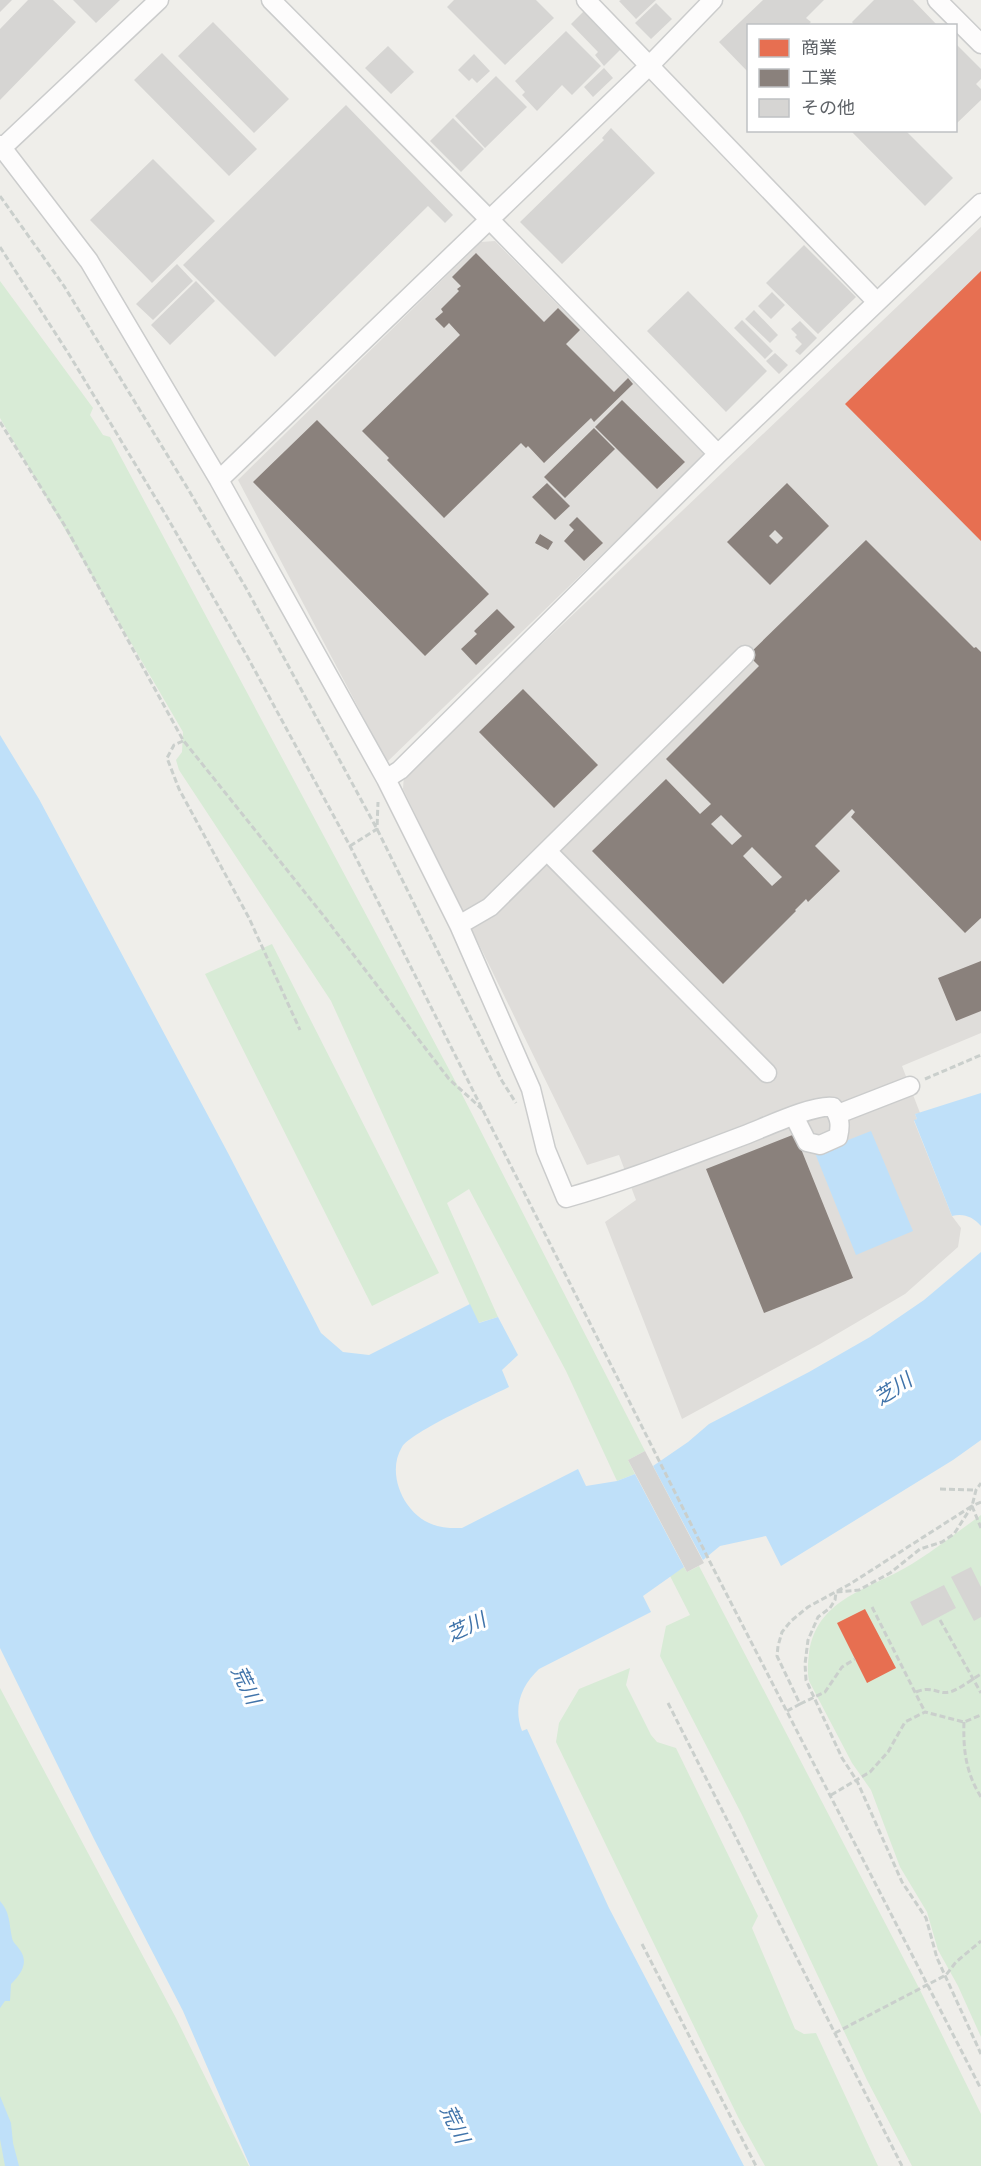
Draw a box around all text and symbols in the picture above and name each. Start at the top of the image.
legend [747,24,957,132]
text: 商業 [801,35,837,59]
text: 工業 [801,65,837,89]
text: その他 [801,95,855,119]
water label: 芝川 [869,1365,919,1411]
water label: 芝川 [442,1605,491,1647]
water label: 荒川 [226,1661,268,1710]
water label: 荒川 [435,2100,477,2149]

